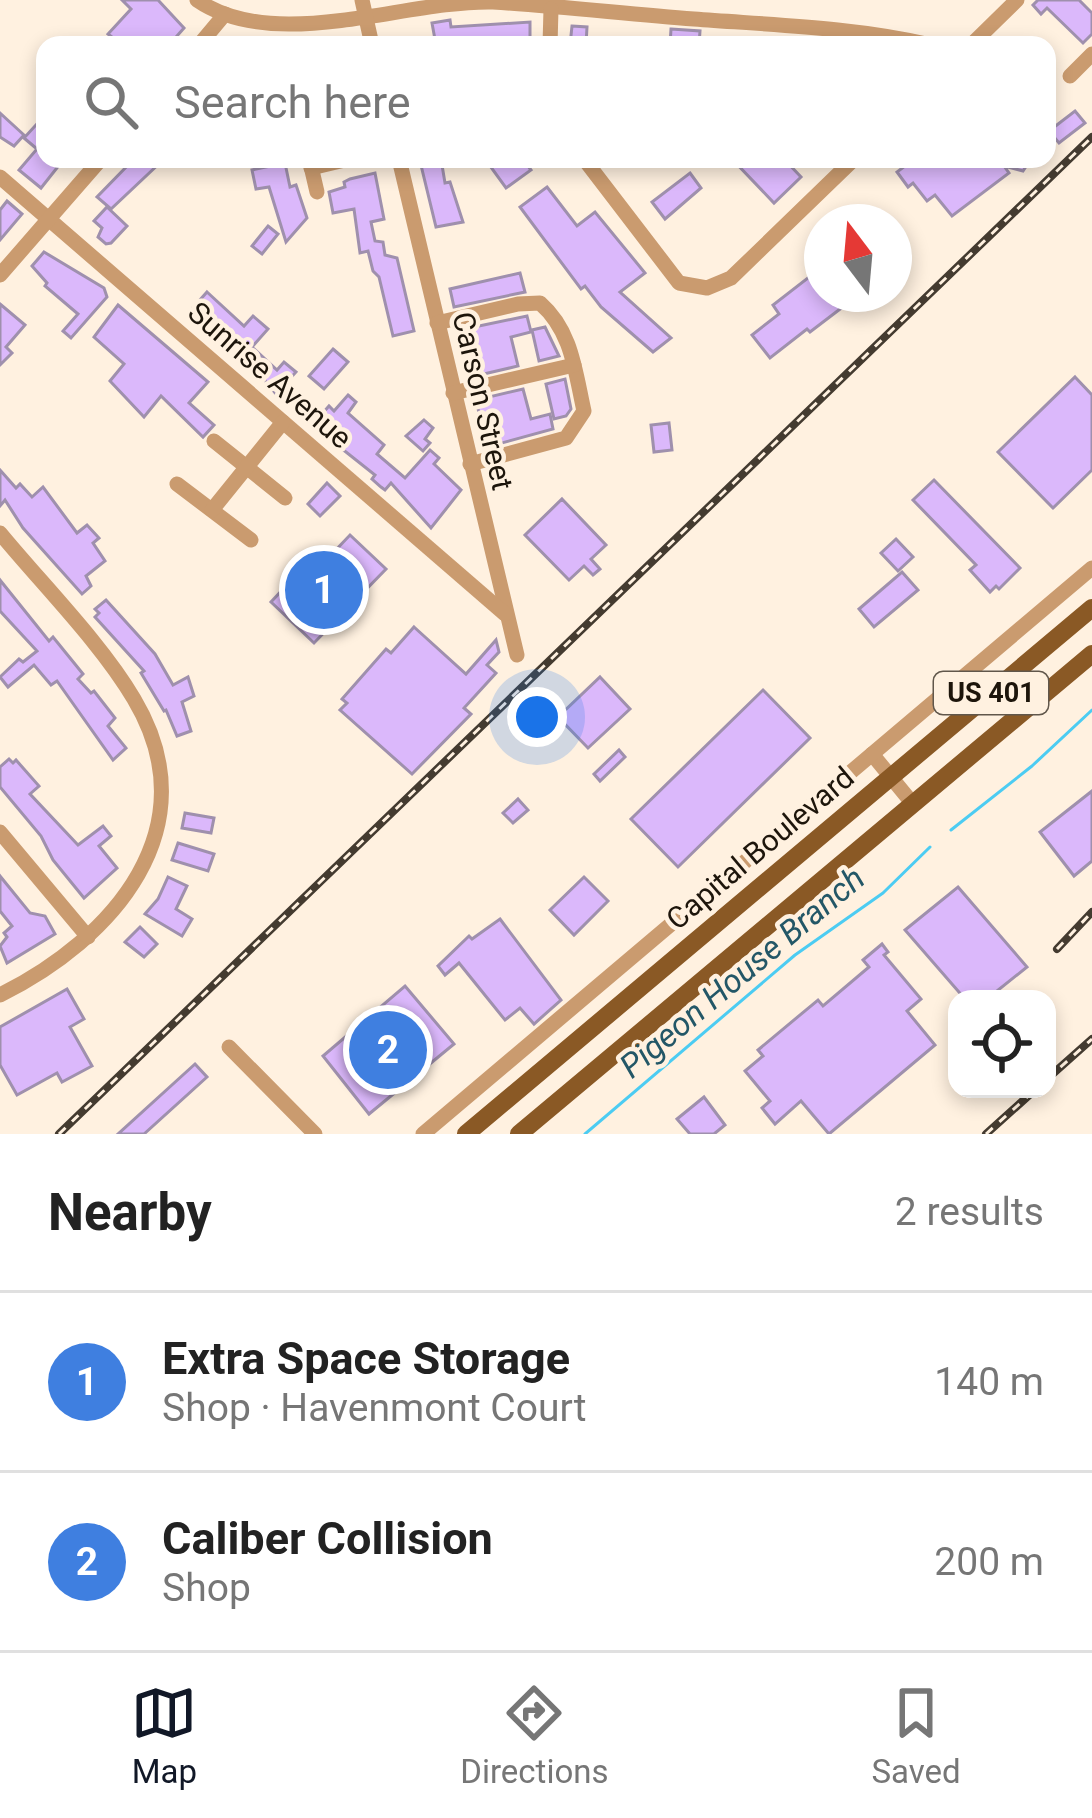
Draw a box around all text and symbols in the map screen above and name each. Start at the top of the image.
search box [36,36,1056,168]
icon: search [78,69,144,135]
text: Search here [174,76,411,129]
north arrow [804,204,912,312]
street label: Sunrise Avenue [181,294,359,456]
street label: Carson Street [446,309,520,493]
pin: 1 [285,545,363,635]
road number: US 401 [934,672,1048,714]
your location [507,687,567,747]
street label: Capital Boulevard [659,759,861,937]
water label: Pigeon House Branch [612,858,872,1086]
map controls [948,990,1056,1098]
button: locate [948,990,1056,1098]
pin: 2 [349,1005,427,1095]
text: Nearby [48,1183,212,1242]
text: 2 results [895,1189,1044,1235]
text: Extra Space Storage [162,1332,570,1385]
text: 1 [76,1359,98,1405]
text: 140 m [934,1359,1044,1405]
text: Shop · Havenmont Court [162,1385,586,1431]
text: Caliber Collision [162,1512,493,1565]
text: 2 [76,1539,98,1585]
text: 200 m [934,1539,1044,1585]
text: Shop [162,1565,251,1611]
tab: Map [131,1680,197,1791]
tab: Directions [460,1680,609,1791]
tab: Saved [871,1680,961,1791]

